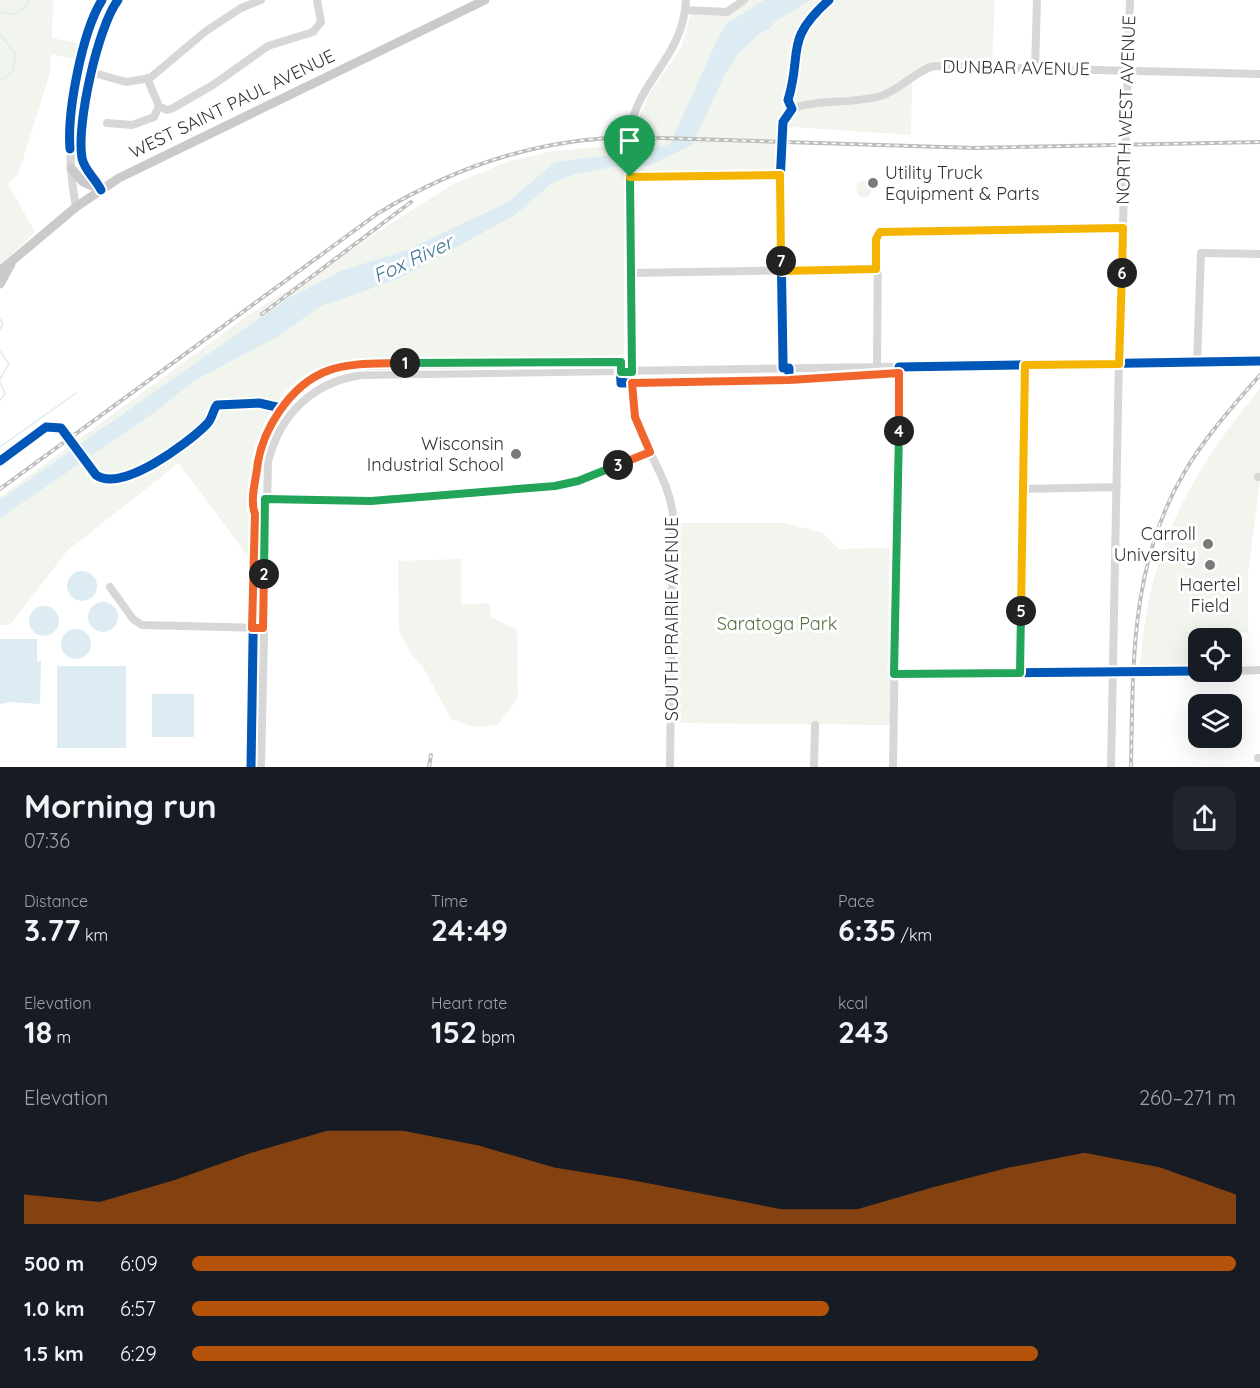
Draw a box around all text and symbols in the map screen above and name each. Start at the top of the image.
street label: NORTH WEST AVENUE [1111,15,1140,205]
street label: WEST SAINT PAUL AVENUE [125,44,338,163]
street label: DUNBAR AVENUE [942,55,1090,80]
pin [604,115,655,177]
icon: arrive [613,124,646,157]
place label: Utility Truck Equipment & Parts [885,161,1040,205]
marker: Utility Truck Equipment & Parts [866,176,880,190]
water label: Fox River [369,228,459,288]
pin: 7 [766,246,796,276]
text: 7 [777,251,785,271]
pin: 6 [1107,258,1137,288]
text: 6 [1118,263,1126,283]
pin: 1 [390,348,420,378]
text: 1 [402,353,408,373]
pin: 4 [884,416,914,446]
text: 4 [894,421,904,441]
place label: Wisconsin Industrial School [367,432,504,476]
marker: Wisconsin Industrial School [509,447,523,461]
pin: 3 [603,450,633,480]
text: 3 [614,455,622,475]
street label: SOUTH PRAIRIE AVENUE [660,517,683,721]
place label: Carroll University [1114,522,1196,566]
marker: Carroll University [1201,537,1215,551]
marker: Haertel Field [1203,558,1217,572]
pin: 2 [249,559,279,589]
text: 2 [259,564,269,584]
place label: Haertel Field [1179,573,1241,617]
pin: 5 [1006,596,1036,626]
text: 5 [1016,601,1026,621]
park label: Saratoga Park [717,612,837,635]
map controls [1188,628,1242,748]
button: locate [1188,628,1242,682]
button: layers [1188,694,1242,748]
text: Morning run [24,785,217,826]
button: share [1173,787,1236,850]
text: 07:36 [24,828,70,853]
text: Distance [24,891,88,911]
text: Time [431,891,468,911]
text: Pace [838,891,874,911]
text: 3.77 [24,911,81,949]
text: 24:49 [431,911,508,949]
text: 6:35 [838,911,896,949]
text: km [81,925,108,945]
text: /km [896,925,932,945]
text: Elevation [24,993,91,1013]
text: Heart rate [431,993,507,1013]
text: kcal [838,993,868,1013]
text: 18 [24,1013,52,1051]
text: 152 [431,1013,477,1051]
text: 243 [838,1013,889,1051]
text: m [52,1027,71,1047]
text: bpm [477,1027,515,1047]
text: Elevation [24,1085,108,1110]
text: 260–271 m [1139,1085,1236,1110]
text: 500 m [24,1251,84,1276]
text: 6:09 [120,1251,158,1276]
text: 1.0 km [24,1296,84,1321]
text: 6:57 [120,1296,156,1321]
text: 1.5 km [24,1341,84,1366]
text: 6:29 [120,1341,157,1366]

